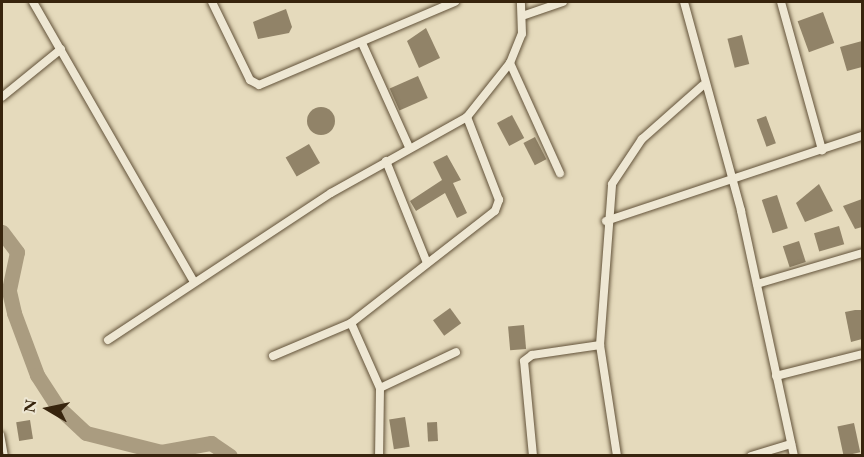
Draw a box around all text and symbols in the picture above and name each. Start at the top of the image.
north arrow [18,379,78,439]
text: N [18,398,41,414]

